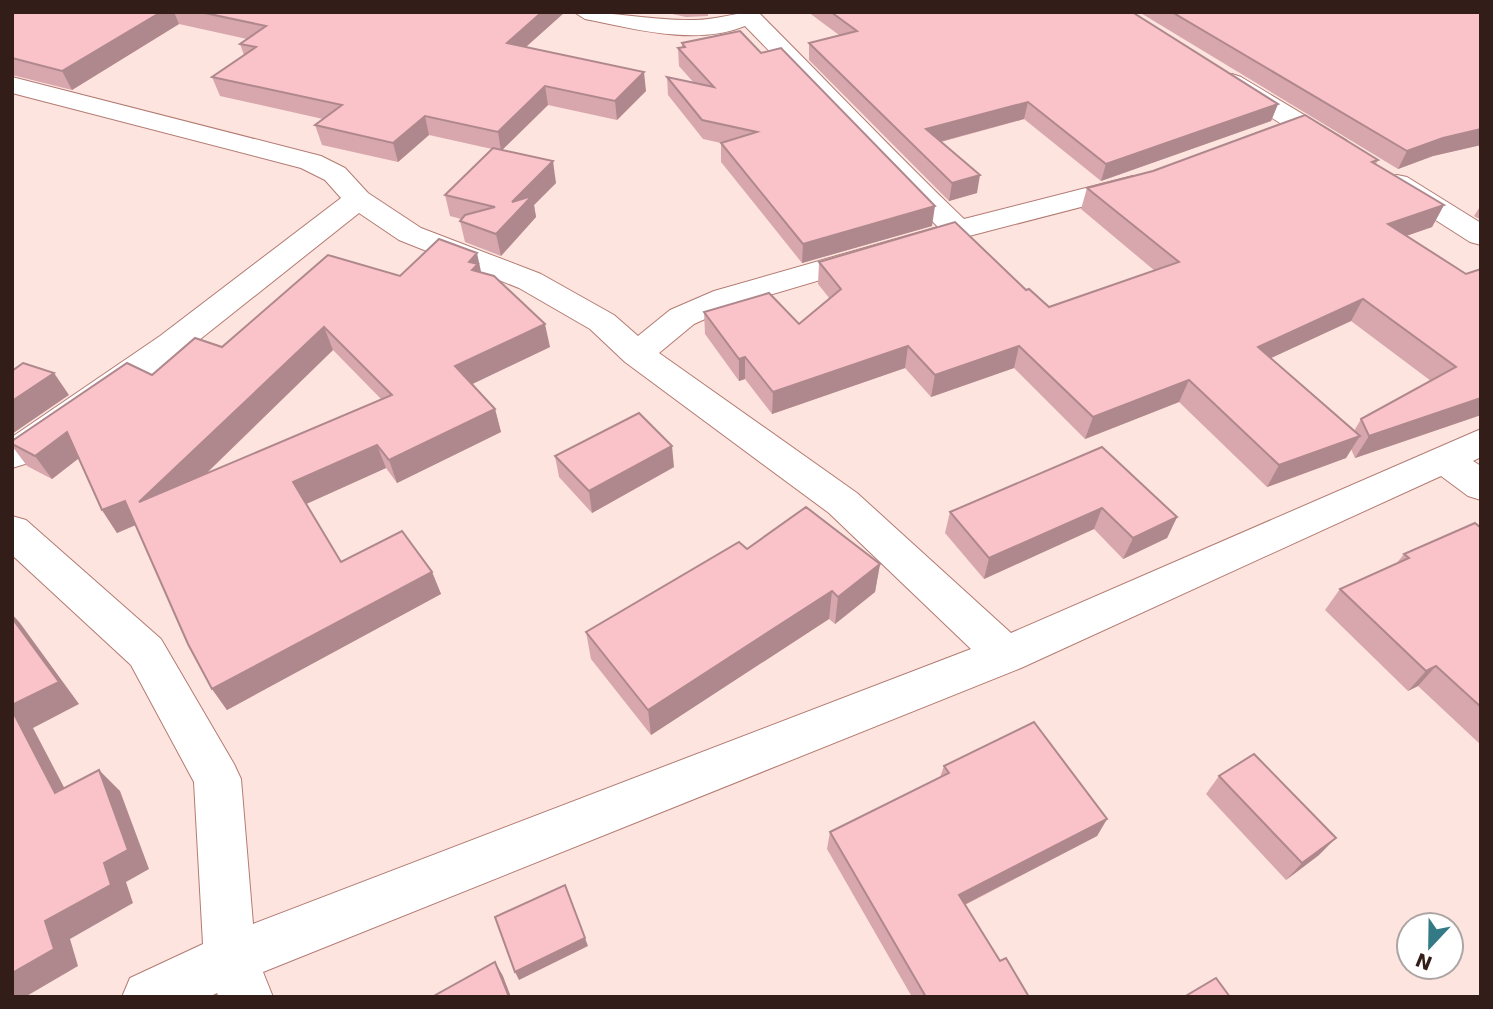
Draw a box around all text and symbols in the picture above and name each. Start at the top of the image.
north arrow [1395,911,1465,981]
text: N [1412,949,1435,975]

